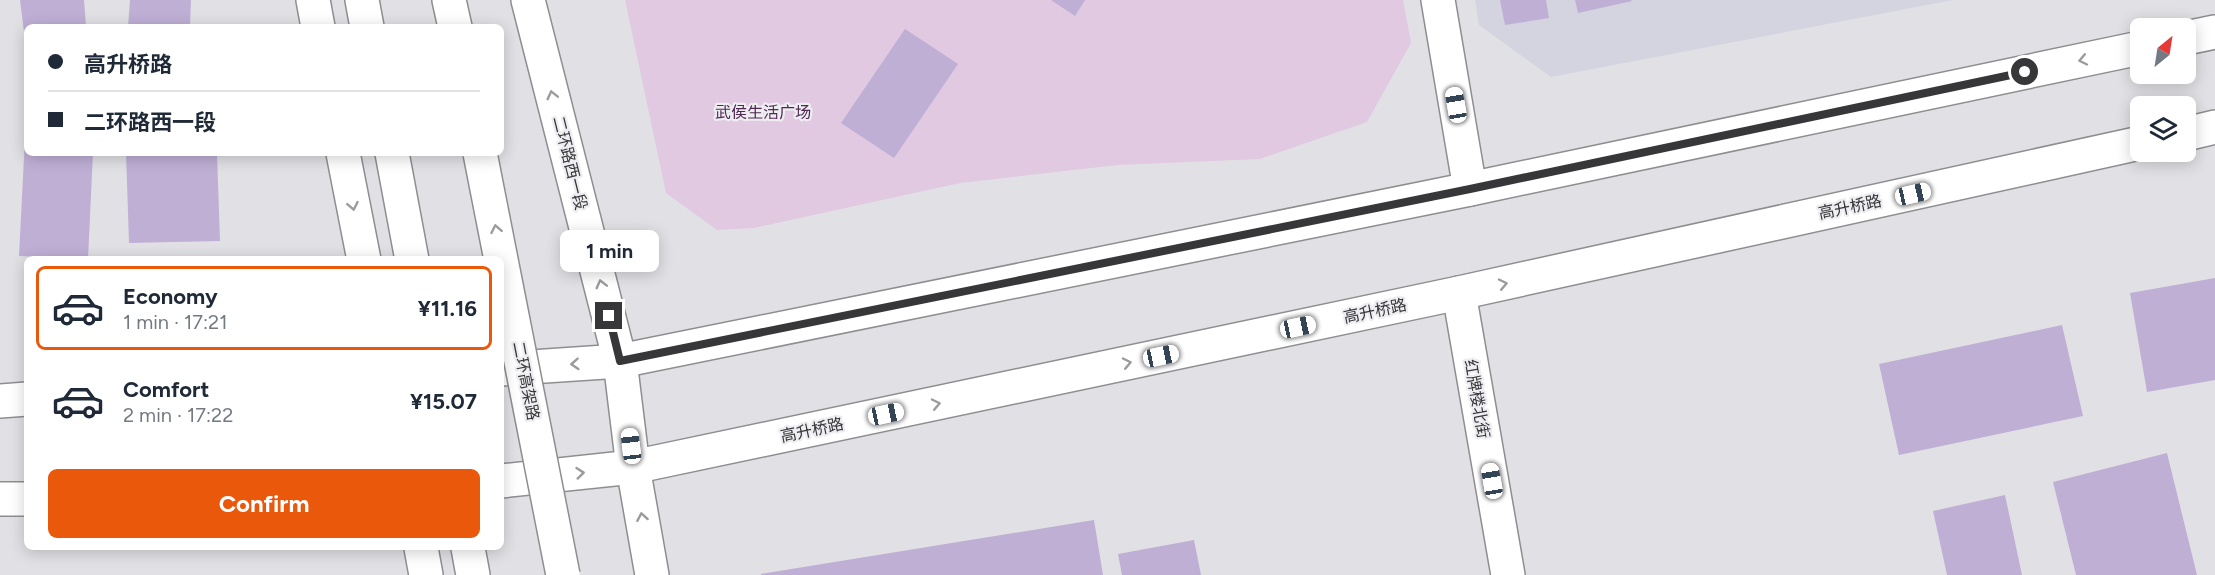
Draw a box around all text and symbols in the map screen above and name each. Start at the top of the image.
north arrow [2130,18,2196,84]
map controls [2130,18,2196,162]
text: 高升桥路 [84,51,172,78]
one-way arrow [2079,53,2089,66]
route start [2011,58,2038,85]
car [1444,86,1468,124]
one-way arrow [547,90,560,100]
button: layers [2130,96,2196,162]
park label: 武侯生活广场 [715,103,811,122]
text: 二环路西一段 [84,109,216,136]
street label: 二环路西一段 [549,114,591,212]
car [1893,181,1933,207]
street label: 高升桥路 [1817,191,1883,223]
one-way arrow [346,201,359,211]
one-way arrow [490,224,503,234]
callout: 1 min [560,229,658,271]
text: 1 min [586,239,633,263]
one-way arrow [1497,278,1507,291]
one-way arrow [595,279,608,289]
icon: car [51,281,105,335]
text: Economy [123,283,218,310]
text: ¥11.16 [418,295,477,322]
street label: 高升桥路 [1342,295,1408,327]
route end [595,302,622,329]
text: 1 min · 17:21 [123,310,227,334]
car [1279,314,1317,340]
street label: 二环高架路 [509,340,543,422]
car [1142,343,1180,369]
one-way arrow [570,357,580,370]
one-way arrow [1122,358,1132,371]
street label: 红牌楼北街 [1461,358,1493,440]
icon: car [51,374,105,428]
text: Comfort [123,376,209,403]
text: ¥15.07 [410,388,477,415]
one-way arrow [931,398,941,411]
car [867,401,905,427]
text: 2 min · 17:22 [123,403,233,427]
street label: 高升桥路 [779,414,845,446]
car [620,427,642,465]
car [1480,462,1504,500]
one-way arrow [576,467,585,480]
button: Confirm [48,469,480,538]
one-way arrow [636,513,649,523]

